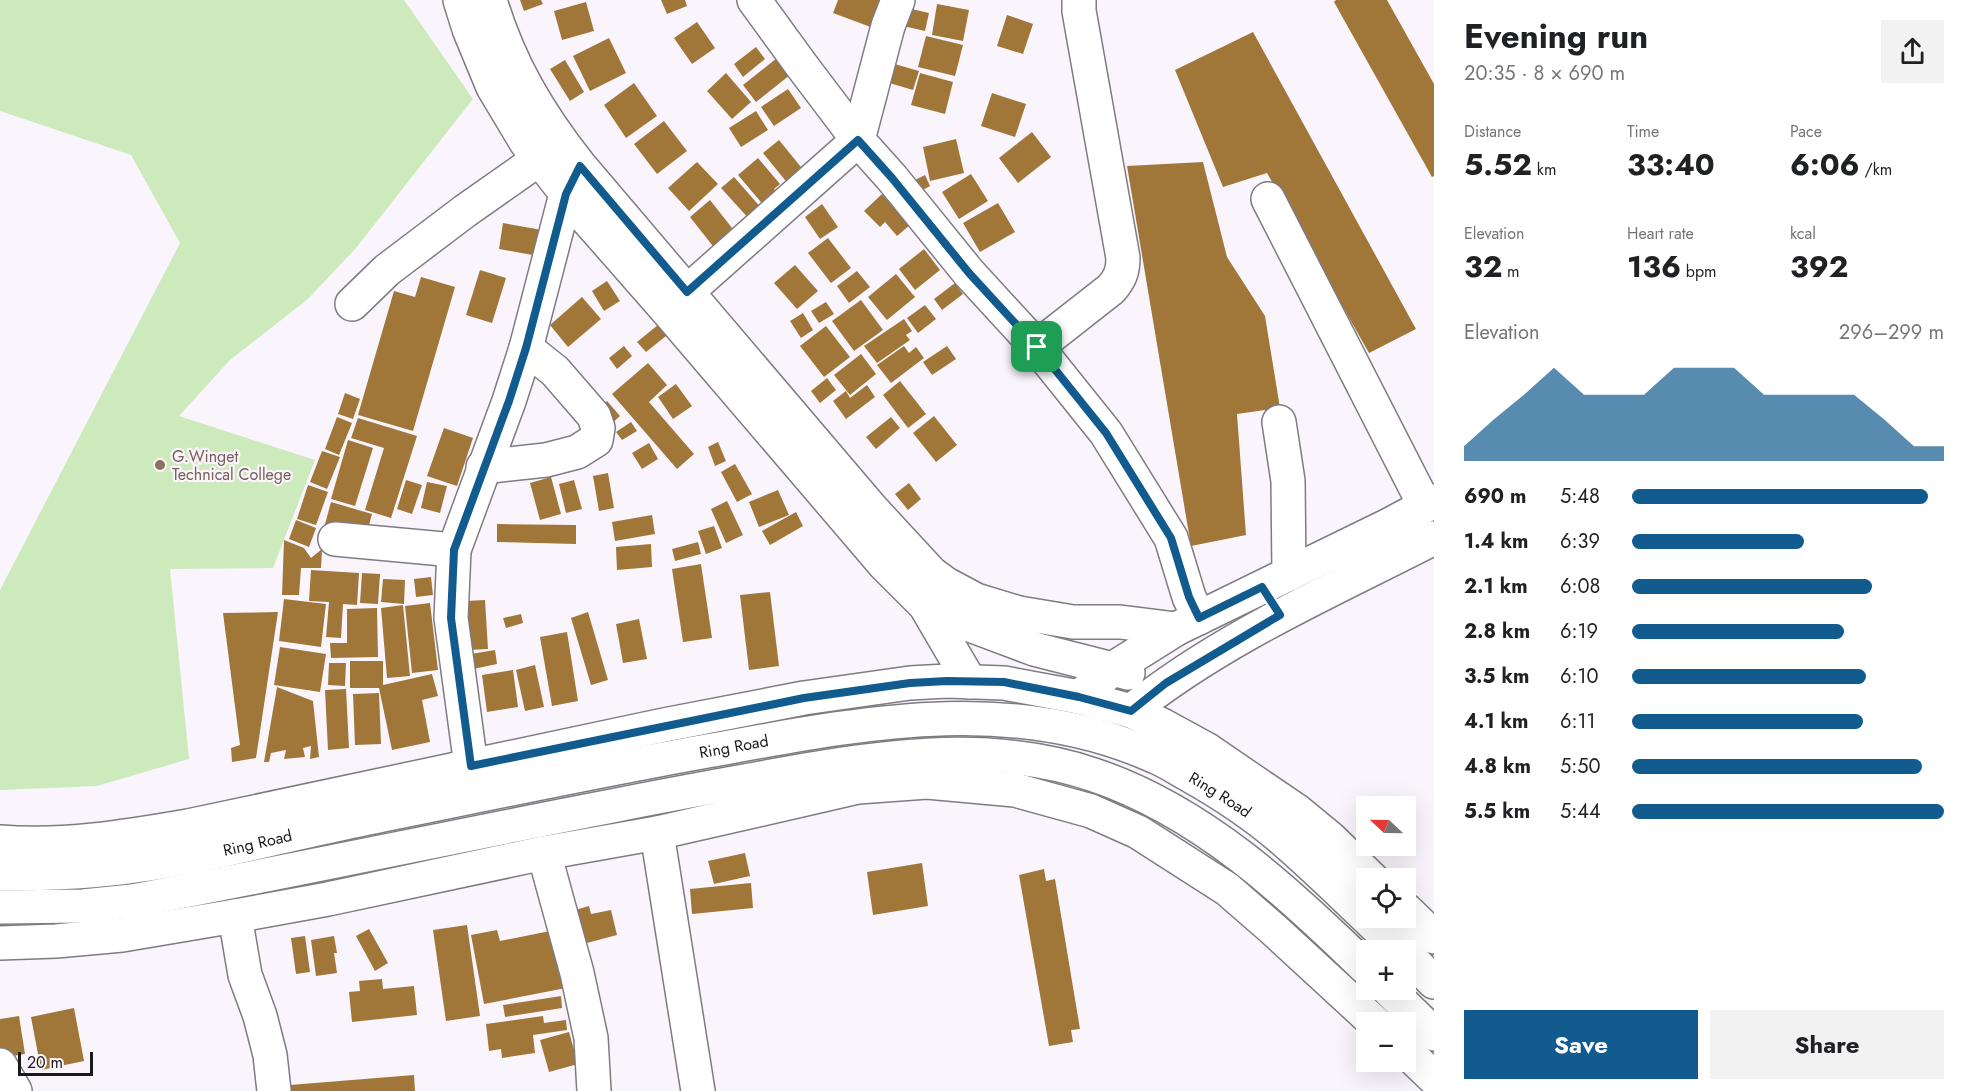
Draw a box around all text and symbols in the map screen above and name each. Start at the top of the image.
text: Evening run [1464,13,1648,60]
button: share [1881,20,1944,83]
text: 20:35 · 8 × 690 m [1464,59,1625,88]
text: Distance [1464,120,1521,143]
text: Time [1627,120,1659,143]
text: Pace [1790,120,1822,143]
text: 5.52 [1464,143,1532,186]
text: 33:40 [1627,143,1715,186]
text: 6:06 [1790,143,1860,186]
text: km [1532,158,1556,181]
text: /km [1860,158,1892,181]
text: Elevation [1464,222,1524,245]
text: Heart rate [1627,222,1694,245]
text: kcal [1790,222,1816,245]
text: 32 [1464,245,1502,288]
text: 136 [1627,245,1681,288]
text: 392 [1790,245,1848,288]
text: m [1502,260,1520,283]
text: bpm [1681,260,1717,283]
text: Elevation [1464,318,1539,347]
text: 296–299 m [1839,318,1944,347]
pin [1011,321,1062,372]
icon: arrive [1020,330,1053,363]
place label: G.Winget Technical College [172,445,291,486]
marker: G.Winget Technical College [153,458,167,472]
text: 690 m [1464,482,1526,511]
text: 5:48 [1560,482,1600,511]
text: 1.4 km [1464,527,1529,556]
text: 6:39 [1560,527,1600,556]
text: 2.1 km [1464,572,1528,601]
text: 6:08 [1560,572,1600,601]
text: 2.8 km [1464,617,1530,646]
text: 6:19 [1560,617,1598,646]
text: 3.5 km [1464,662,1529,691]
text: 6:10 [1560,662,1599,691]
text: 4.1 km [1464,707,1529,736]
text: 6:11 [1560,707,1596,736]
street label: Ring Road [697,729,770,764]
text: 4.8 km [1464,752,1531,781]
text: 5:50 [1560,752,1601,781]
street label: Ring Road [1185,766,1256,823]
north arrow [1356,796,1416,856]
map controls [1356,796,1416,1072]
text: 5.5 km [1464,797,1530,826]
text: 5:44 [1560,797,1601,826]
street label: Ring Road [221,824,294,862]
button: locate [1356,868,1416,928]
button: + [1356,940,1416,1000]
button: Save [1464,1010,1698,1079]
button: Share [1710,1010,1944,1079]
button: − [1356,1012,1416,1072]
scale bar [18,1049,93,1076]
text: 20 m [27,1051,63,1074]

